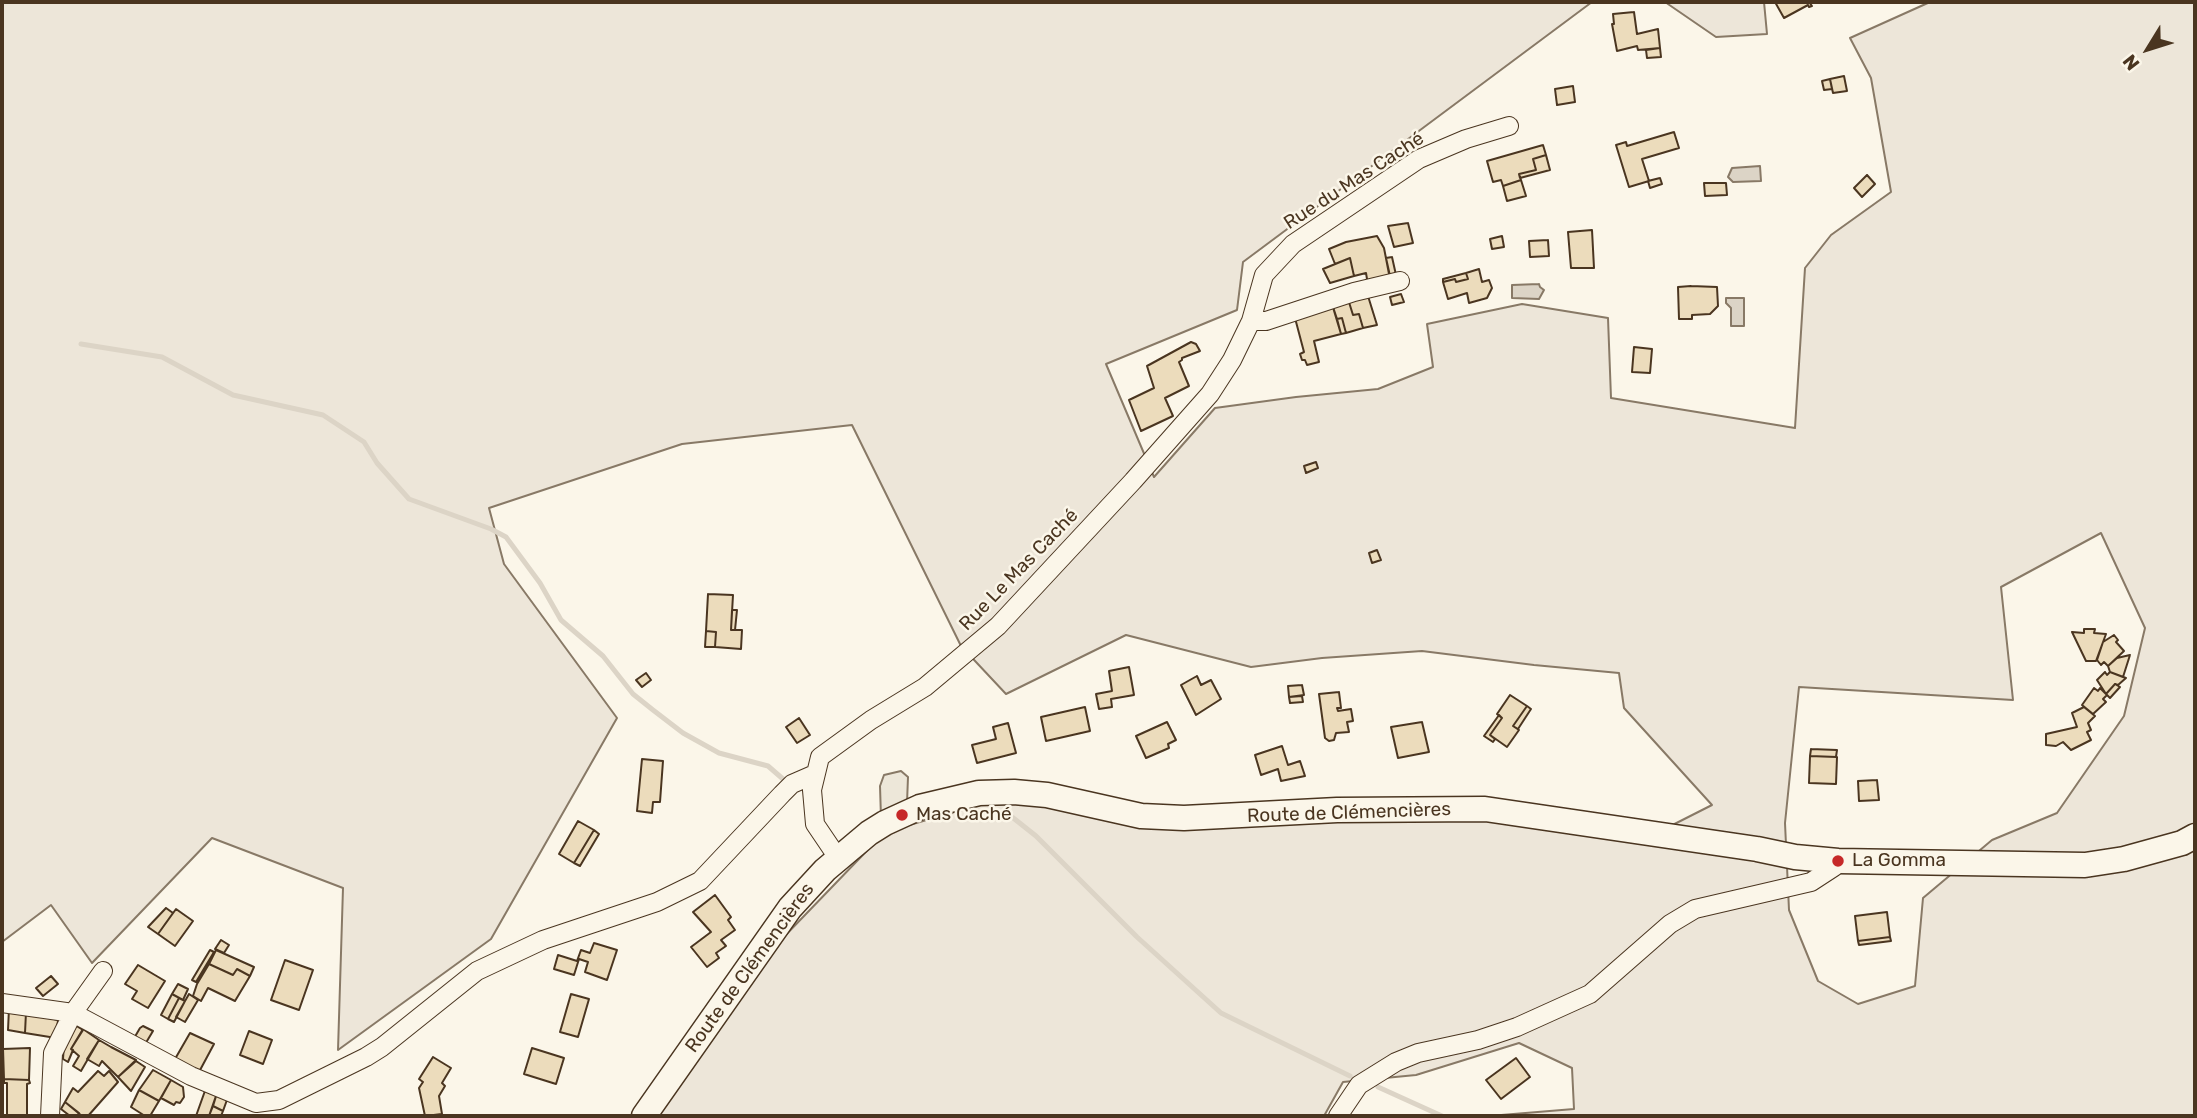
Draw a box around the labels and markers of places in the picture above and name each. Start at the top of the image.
place label: Mas Caché [916,804,1012,826]
marker: Mas Caché [894,807,910,823]
place label: La Gomma [1852,850,1946,872]
marker: La Gomma [1830,853,1846,869]

